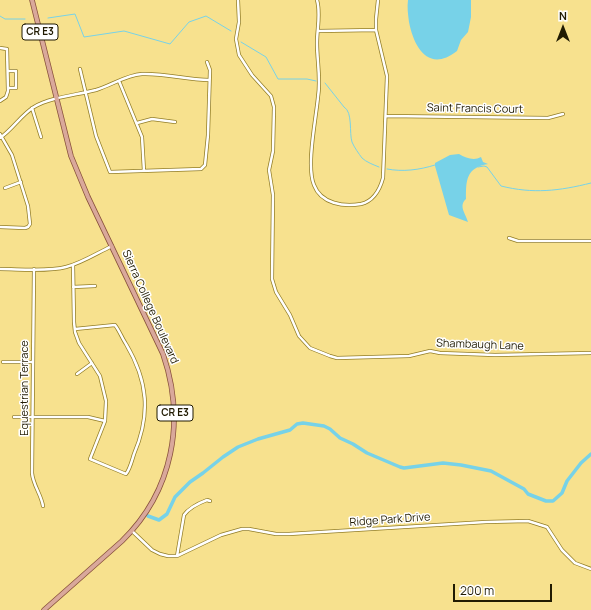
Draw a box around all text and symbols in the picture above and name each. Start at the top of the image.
north arrow [543,8,583,48]
text: N [559,8,567,23]
road number: CR E3 [22,24,58,40]
street label: Saint Francis Court [427,102,523,116]
street label: Sierra College Boulevard [119,248,181,366]
street label: Shambaugh Lane [436,337,524,353]
street label: Equestrian Terrace [18,340,32,436]
road number: CR E3 [157,405,193,421]
street label: Ridge Park Drive [349,511,431,529]
scale bar [455,576,554,602]
text: 200 m [460,582,494,599]

